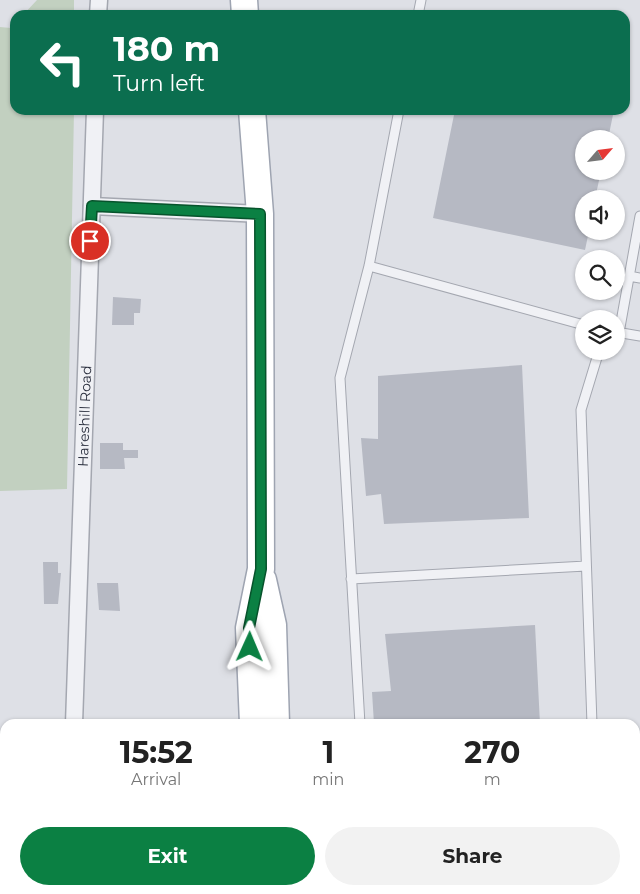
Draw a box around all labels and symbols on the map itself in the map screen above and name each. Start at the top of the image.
north arrow [575,130,625,180]
pin [69,220,111,262]
street label: Hareshill Road [74,365,95,467]
position arrow [223,620,275,672]

